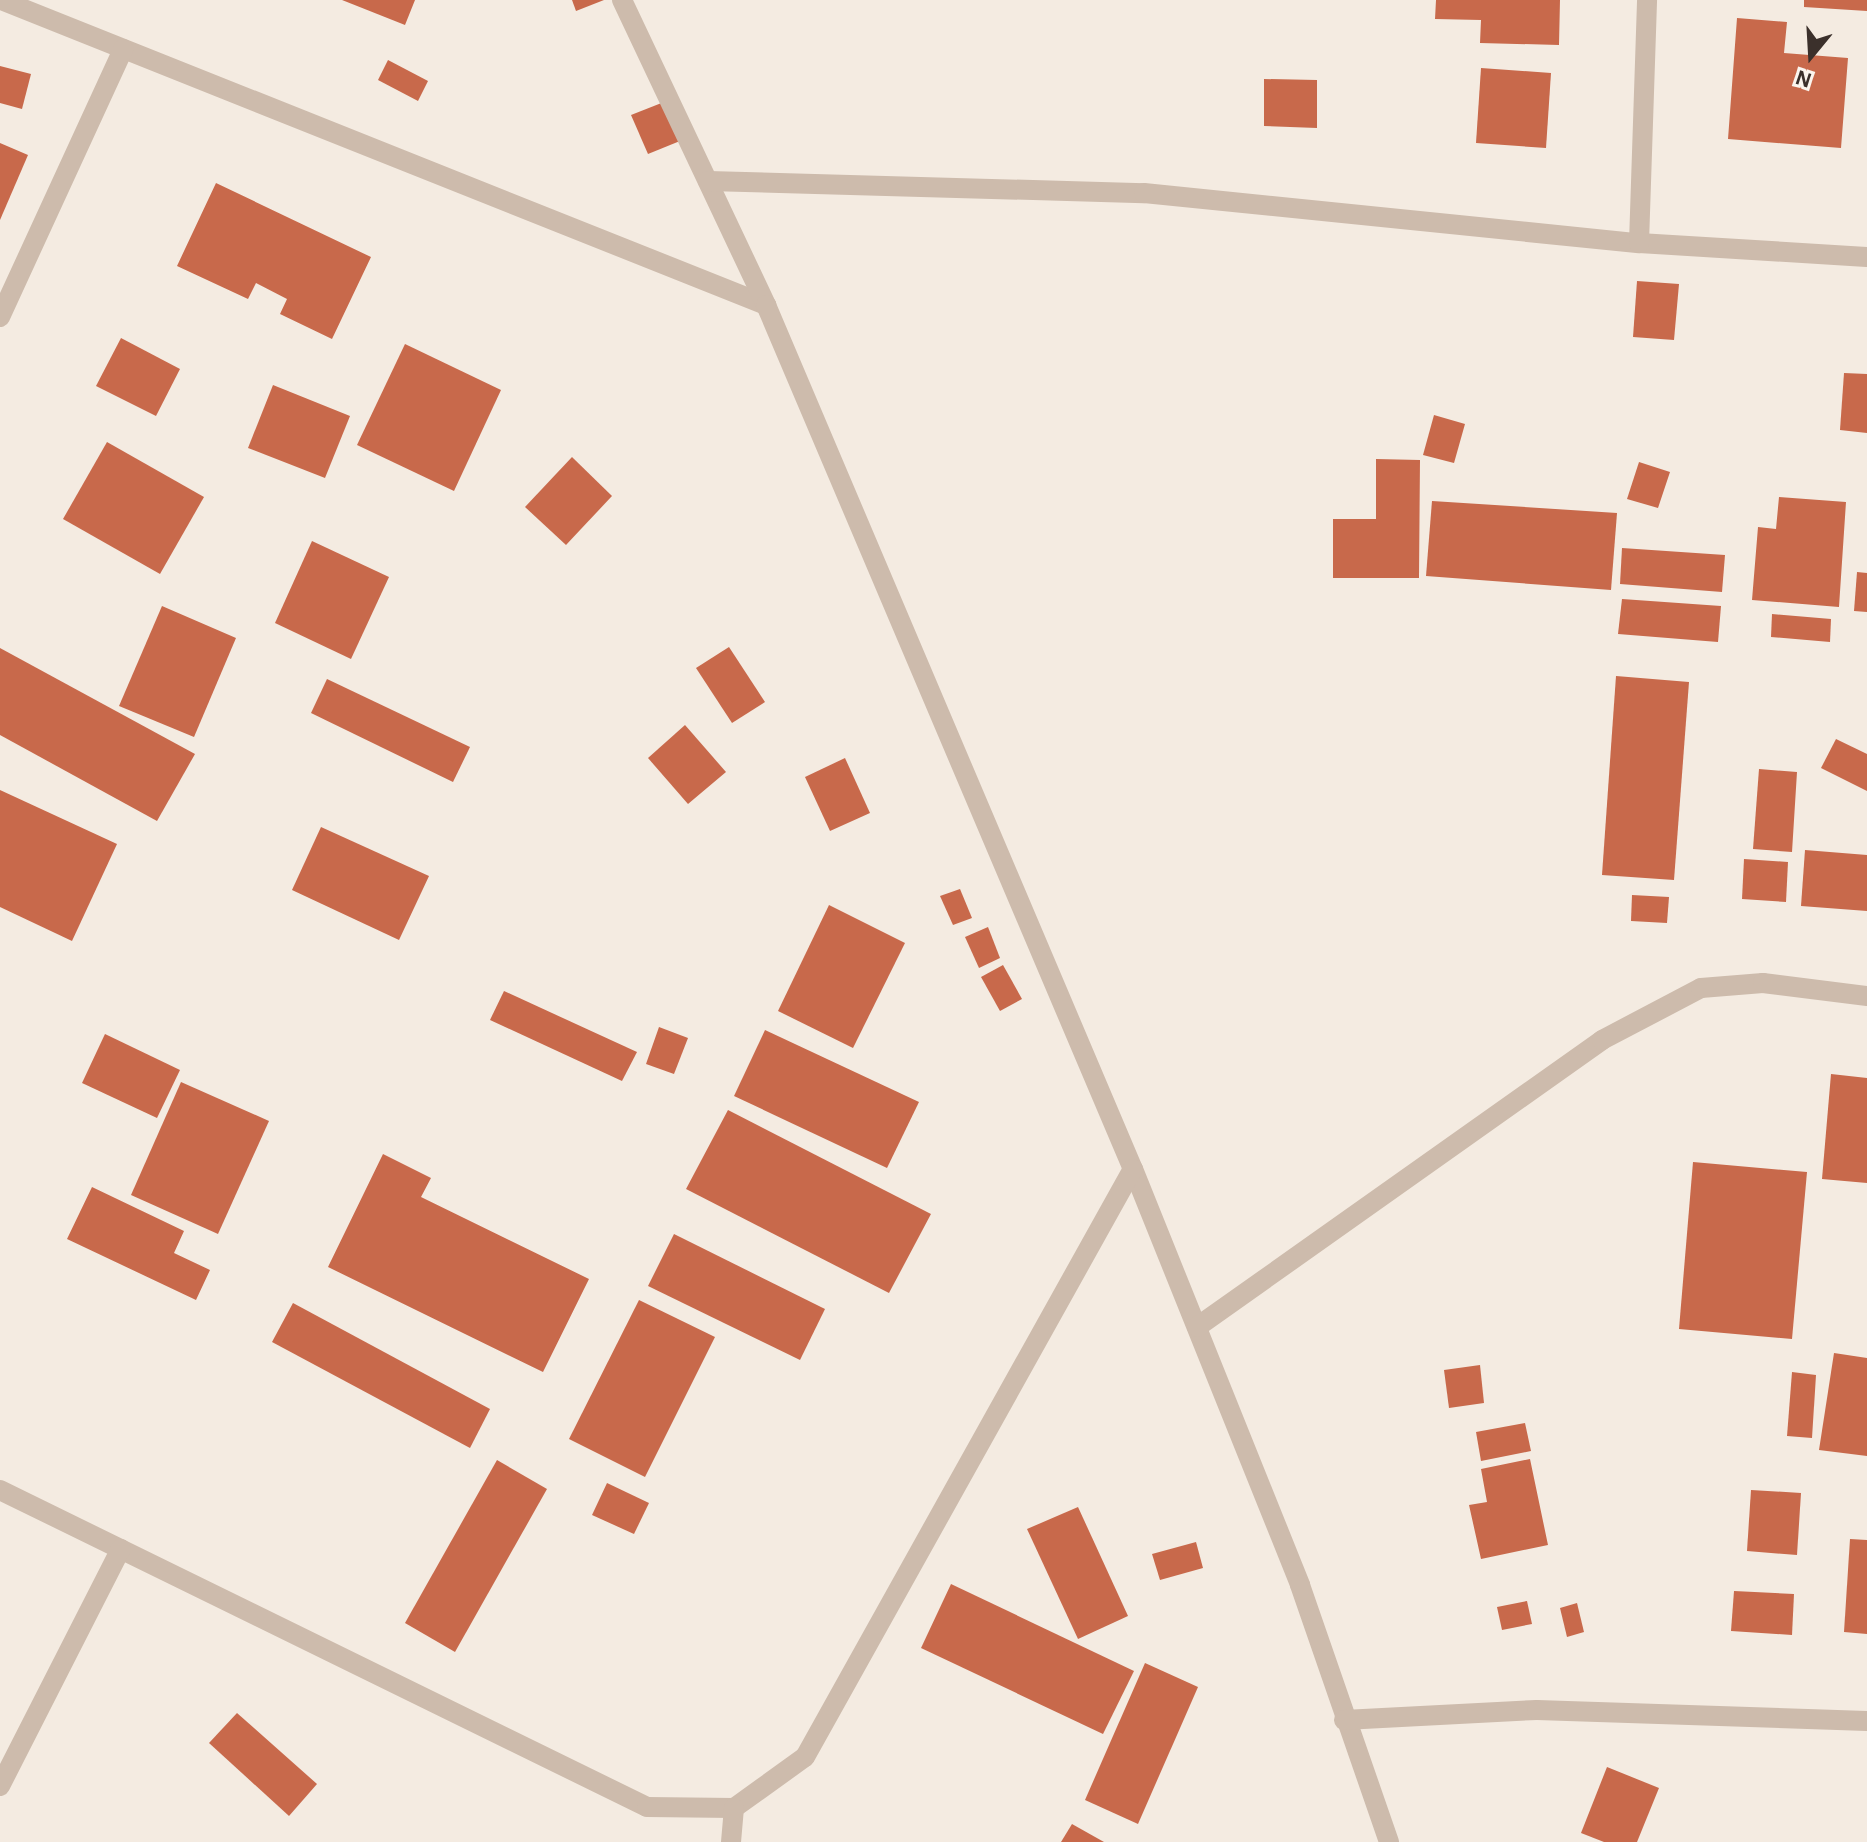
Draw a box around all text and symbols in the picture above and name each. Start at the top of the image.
north arrow [1771,16,1851,96]
text: N [1793,66,1814,92]

